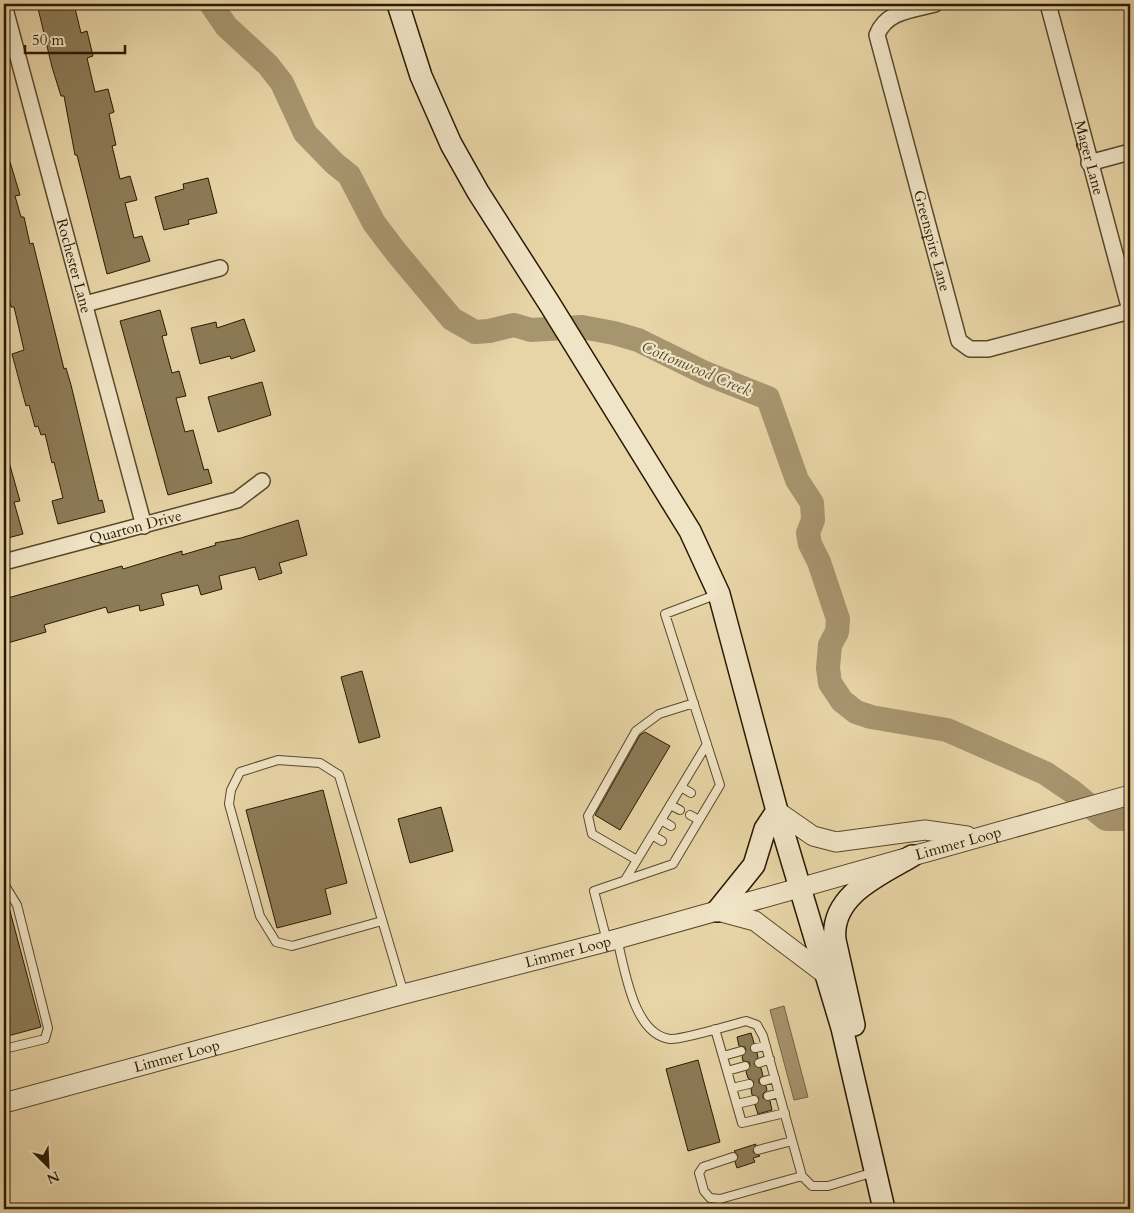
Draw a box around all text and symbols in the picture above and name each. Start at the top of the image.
scale bar [25,22,125,54]
text: 50 m [32,30,64,50]
street label: Mager Lane [1070,118,1109,197]
street label: Greenspire Lane [909,188,955,294]
street label: Rochester Lane [52,216,96,316]
water label: Cottonwood Creek [638,336,755,402]
street label: Quarton Drive [87,505,184,549]
street label: Limmer Loop [913,822,1003,865]
street label: Limmer Loop [523,931,613,972]
street label: Limmer Loop [131,1035,222,1077]
north arrow [22,1140,72,1190]
text: N [44,1166,63,1189]

